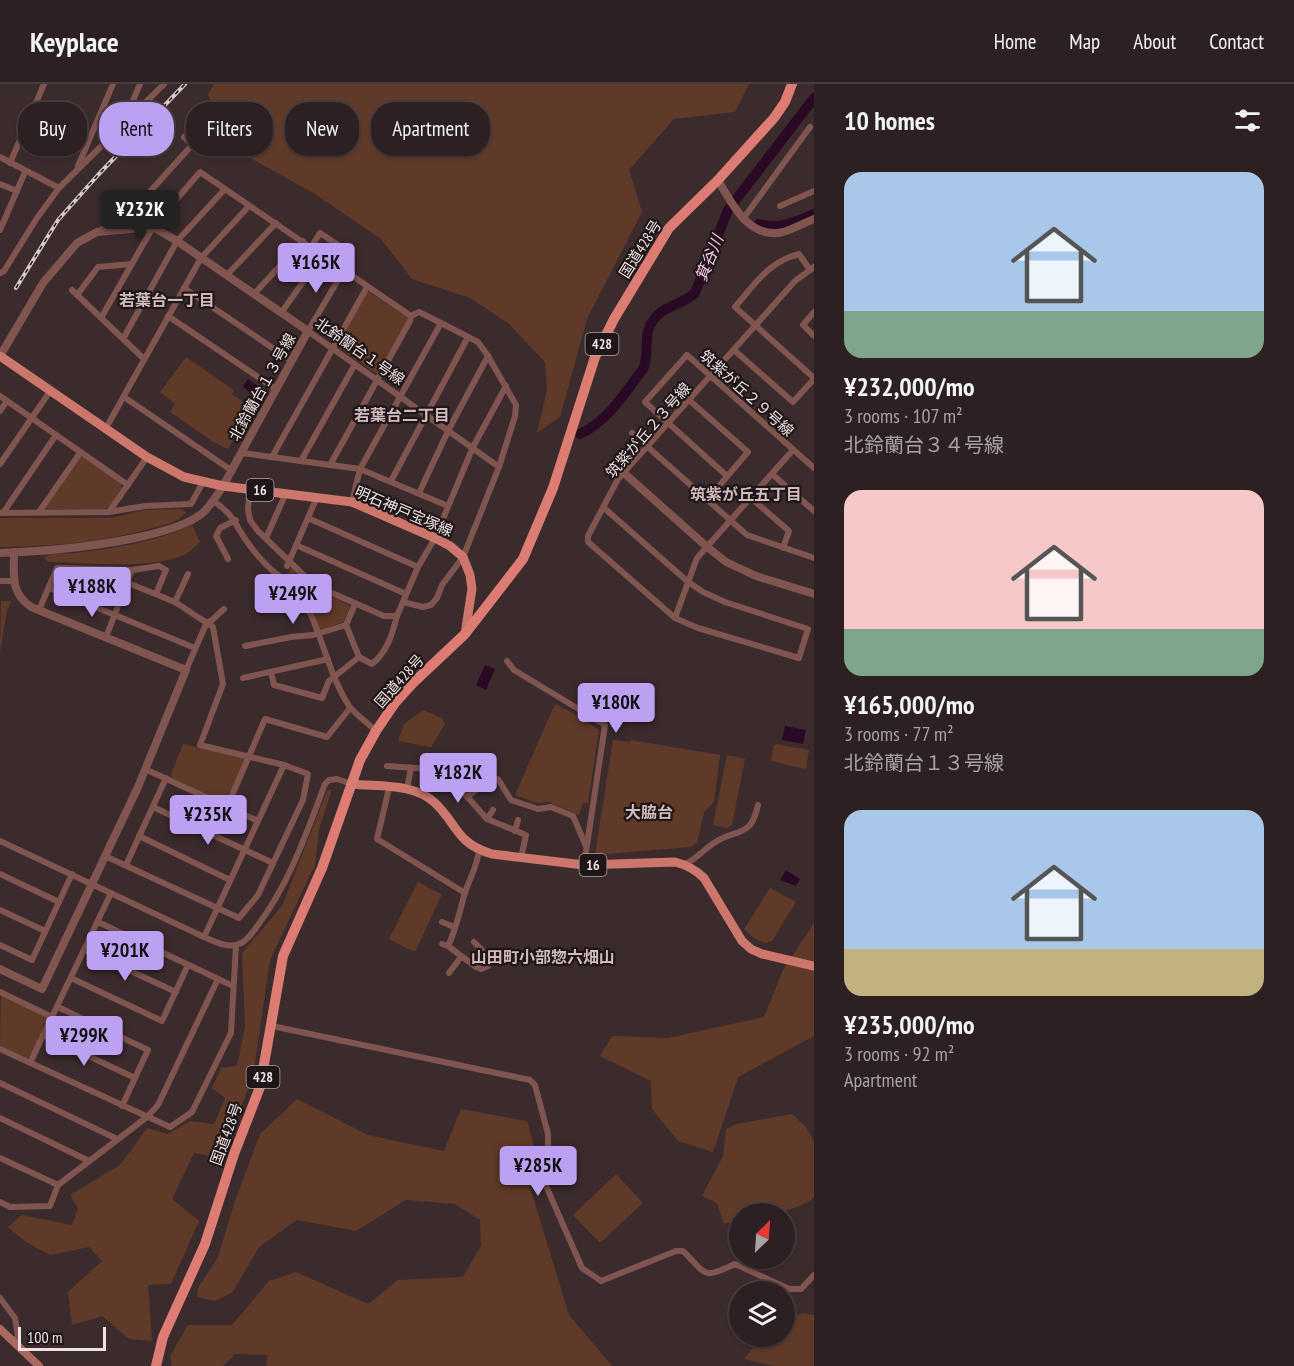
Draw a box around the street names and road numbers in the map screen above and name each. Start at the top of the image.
street label: 国道428号 [615,216,665,282]
street label: 北鈴蘭台１号線 [312,313,408,389]
street label: 北鈴蘭台１３号線 [225,330,299,444]
road number: 428 [586,333,618,355]
street label: 筑紫が丘２９号線 [696,346,798,440]
street label: 筑紫が丘２３号線 [601,378,695,482]
road number: 16 [246,479,274,501]
street label: 明石神戸宝塚線 [352,482,456,540]
street label: 国道428号 [370,650,428,712]
road number: 16 [580,854,606,876]
road number: 428 [246,1066,280,1088]
street label: 国道428号 [206,1100,246,1168]

